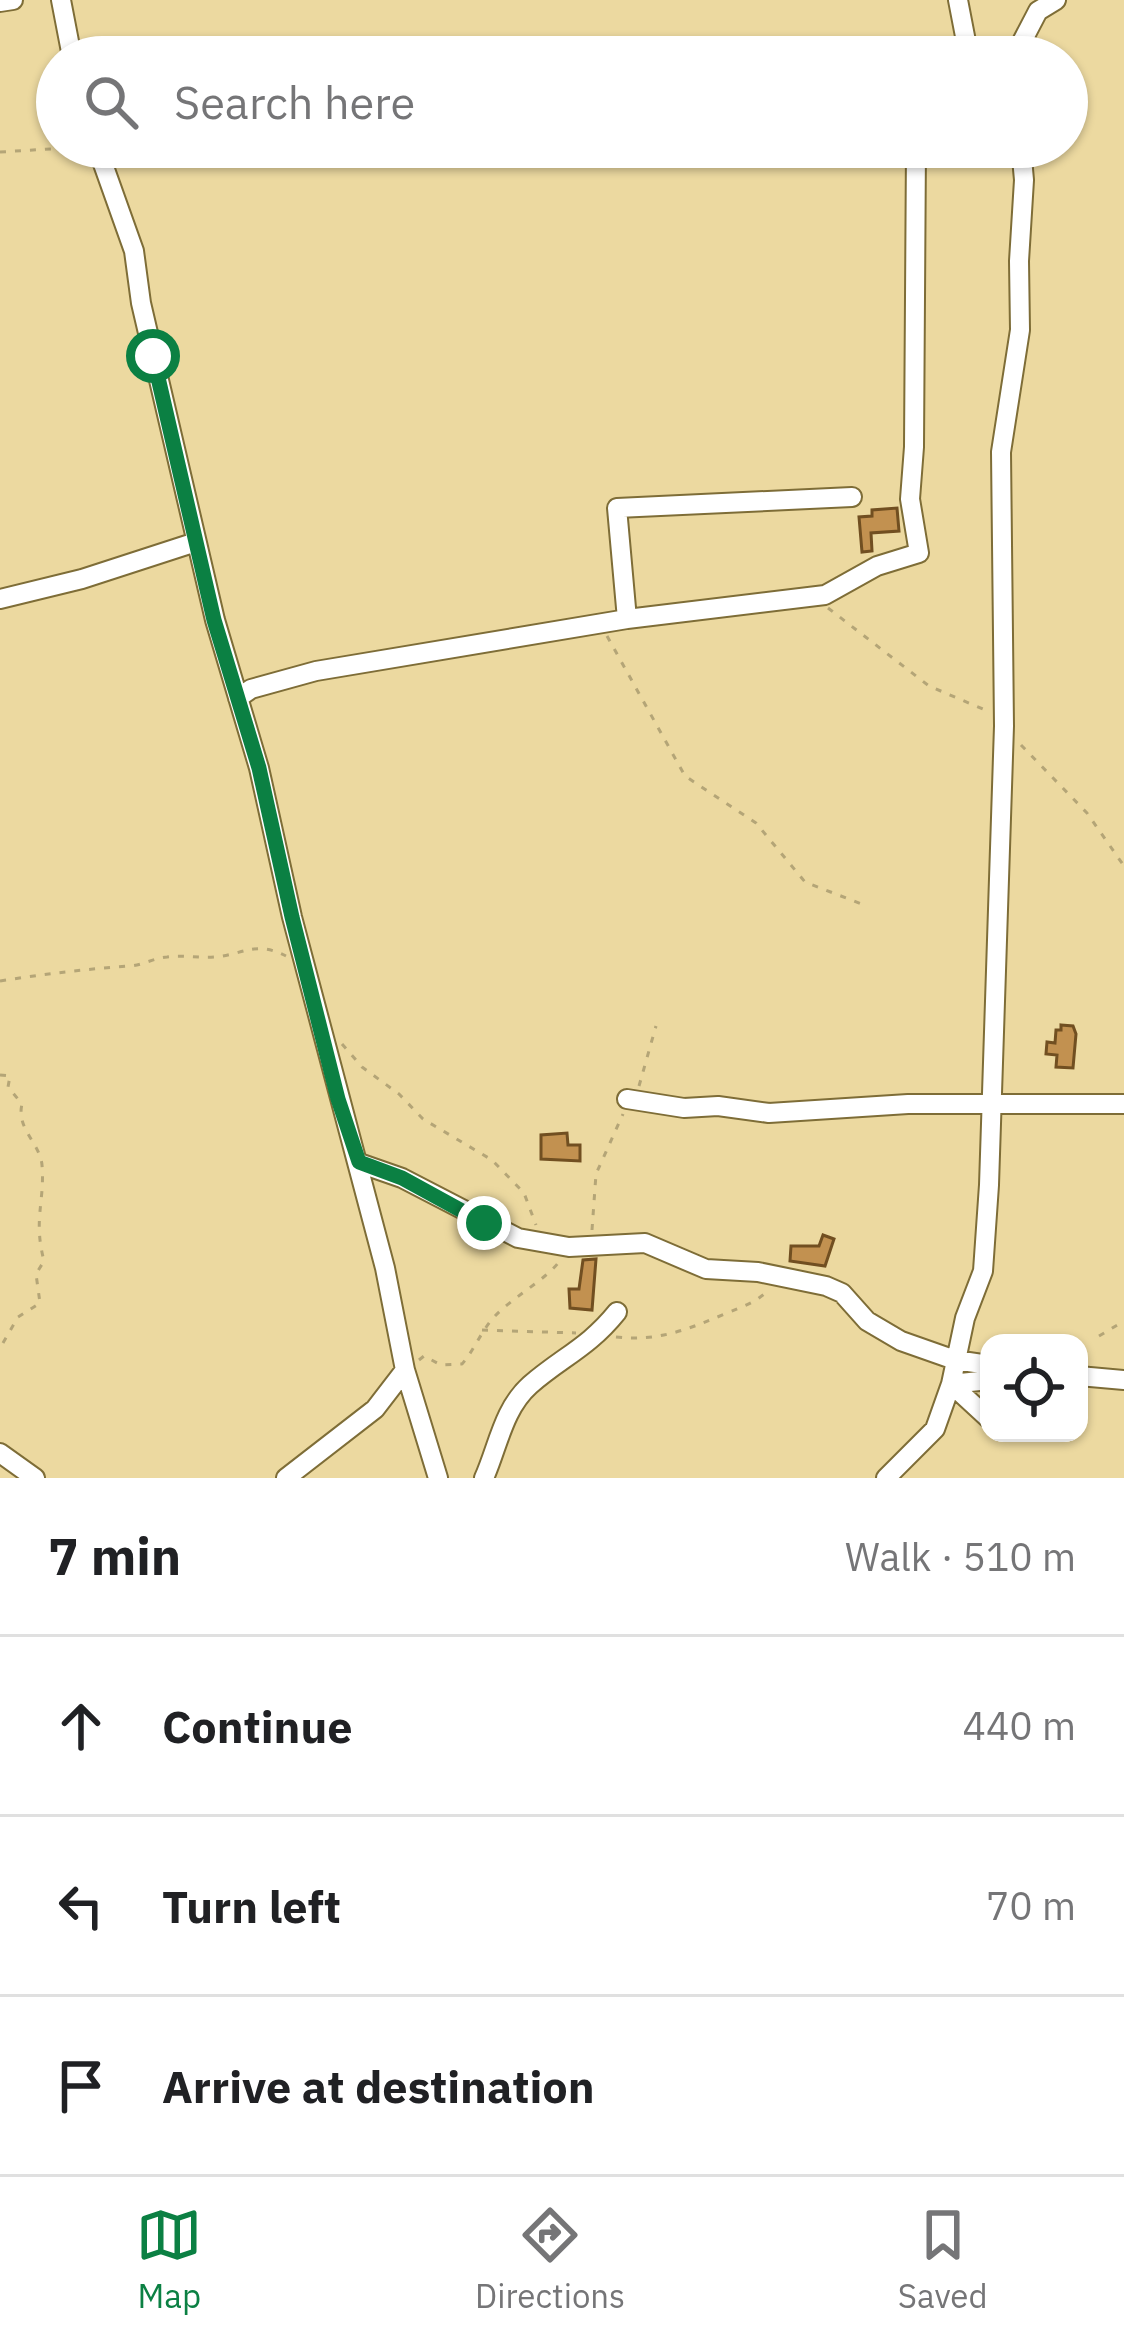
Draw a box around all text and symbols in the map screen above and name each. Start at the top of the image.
search box [36,36,1088,168]
icon: search [78,69,144,135]
text: Search here [174,73,415,131]
route start [126,329,180,383]
route end [457,1196,511,1250]
map controls [980,1334,1088,1442]
button: locate [980,1334,1088,1442]
text: 7 min [48,1523,181,1589]
text: Walk · 510 m [845,1531,1076,1582]
icon: ahead [48,1693,114,1759]
text: Continue [162,1697,353,1755]
text: 440 m [963,1700,1076,1751]
icon: left [48,1873,114,1939]
text: Turn left [162,1877,341,1935]
text: 70 m [986,1880,1076,1931]
icon: arrive [48,2053,114,2119]
text: Arrive at destination [162,2057,595,2115]
tab: Map [136,2202,202,2317]
tab: Directions [475,2202,625,2317]
tab: Saved [898,2202,988,2317]

